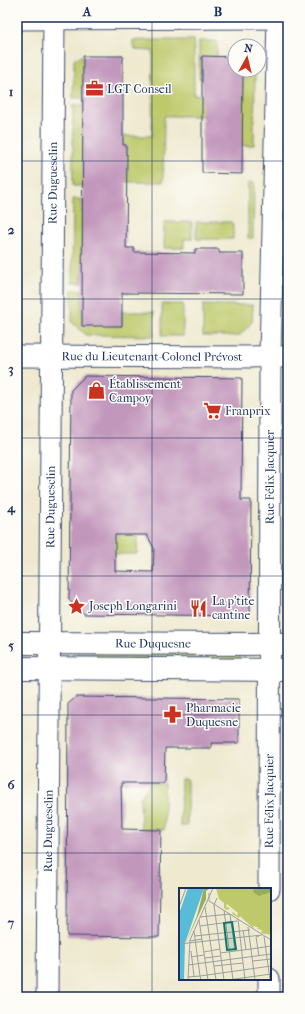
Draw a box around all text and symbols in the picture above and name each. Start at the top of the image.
text: A [82,4,92,19]
text: B [214,4,223,19]
north arrow [227,38,267,78]
text: N [243,42,254,56]
office icon: LGT Conseil [84,79,104,99]
place label: LGT Conseil [107,82,172,96]
text: 1 [9,84,14,99]
street label: Rue Duguesclin [46,142,60,224]
text: 2 [8,222,15,237]
street label: Rue du Lieutenant-Colonel Prévost [62,349,243,364]
text: 3 [8,361,14,377]
place label: Établissement Campoy [109,376,182,405]
shop icon: Établissement Campoy [86,381,106,401]
supermarket icon: Franprix [202,401,222,421]
place label: Franprix [225,404,271,418]
street label: Rue Félix Jacquier [263,429,277,524]
street label: Rue Duguesclin [43,466,58,548]
text: 4 [6,500,16,516]
place label: La p’tite cantine [212,594,255,622]
place icon: Joseph Longarini [66,596,86,616]
restaurant icon: La p’tite cantine [189,598,209,618]
place label: Joseph Longarini [88,599,177,613]
street label: Rue Duquesne [115,636,191,651]
text: 5 [8,638,14,653]
place label: Pharmacie Duquesne [186,701,241,729]
pharmacy icon: Pharmacie Duquesne [163,705,183,725]
street label: Rue Félix Jacquier [262,753,276,848]
text: 6 [7,777,15,792]
street label: Rue Duguesclin [41,790,55,872]
inset map [179,888,271,980]
text: 7 [7,915,15,930]

